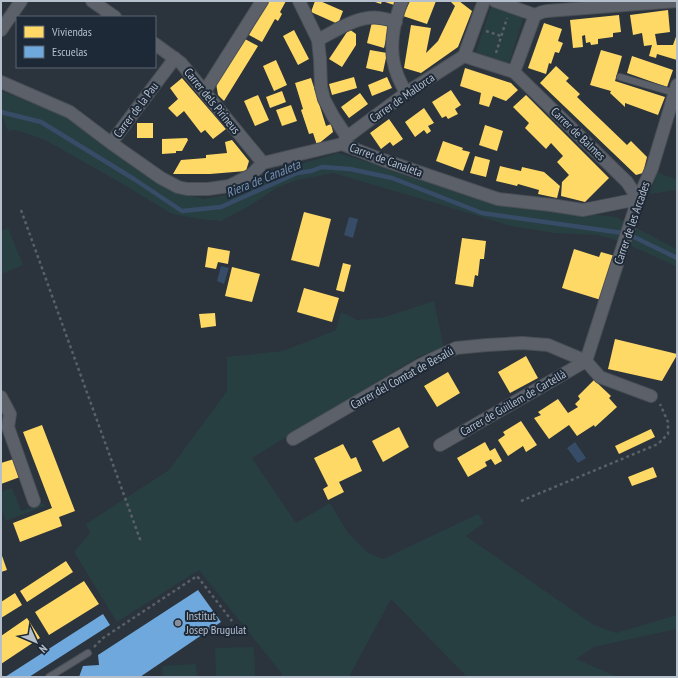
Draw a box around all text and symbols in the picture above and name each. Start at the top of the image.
legend [16,16,156,68]
text: Viviendas [51,24,92,39]
text: Escuelas [52,44,87,59]
street label: Carrer dels Pirineus [181,65,244,137]
street label: Carrer de Mallorca [366,70,437,125]
street label: Carrer de la Pau [110,79,161,140]
street label: Carrer de Balmes [548,104,609,163]
street label: Carrer de Canaleta [348,139,425,180]
water label: Riera de Canaleta [223,156,304,201]
street label: Carrer de les Arcades [610,180,653,266]
street label: Carrer del Comtat de Besalú [348,343,456,412]
street label: Carrer de Guillem de Cartellà [457,366,569,439]
place label: Institut Josep Brugulat [185,608,247,637]
marker: Institut Josep Brugulat [173,618,183,628]
north arrow [16,622,56,662]
text: N [36,642,50,656]

